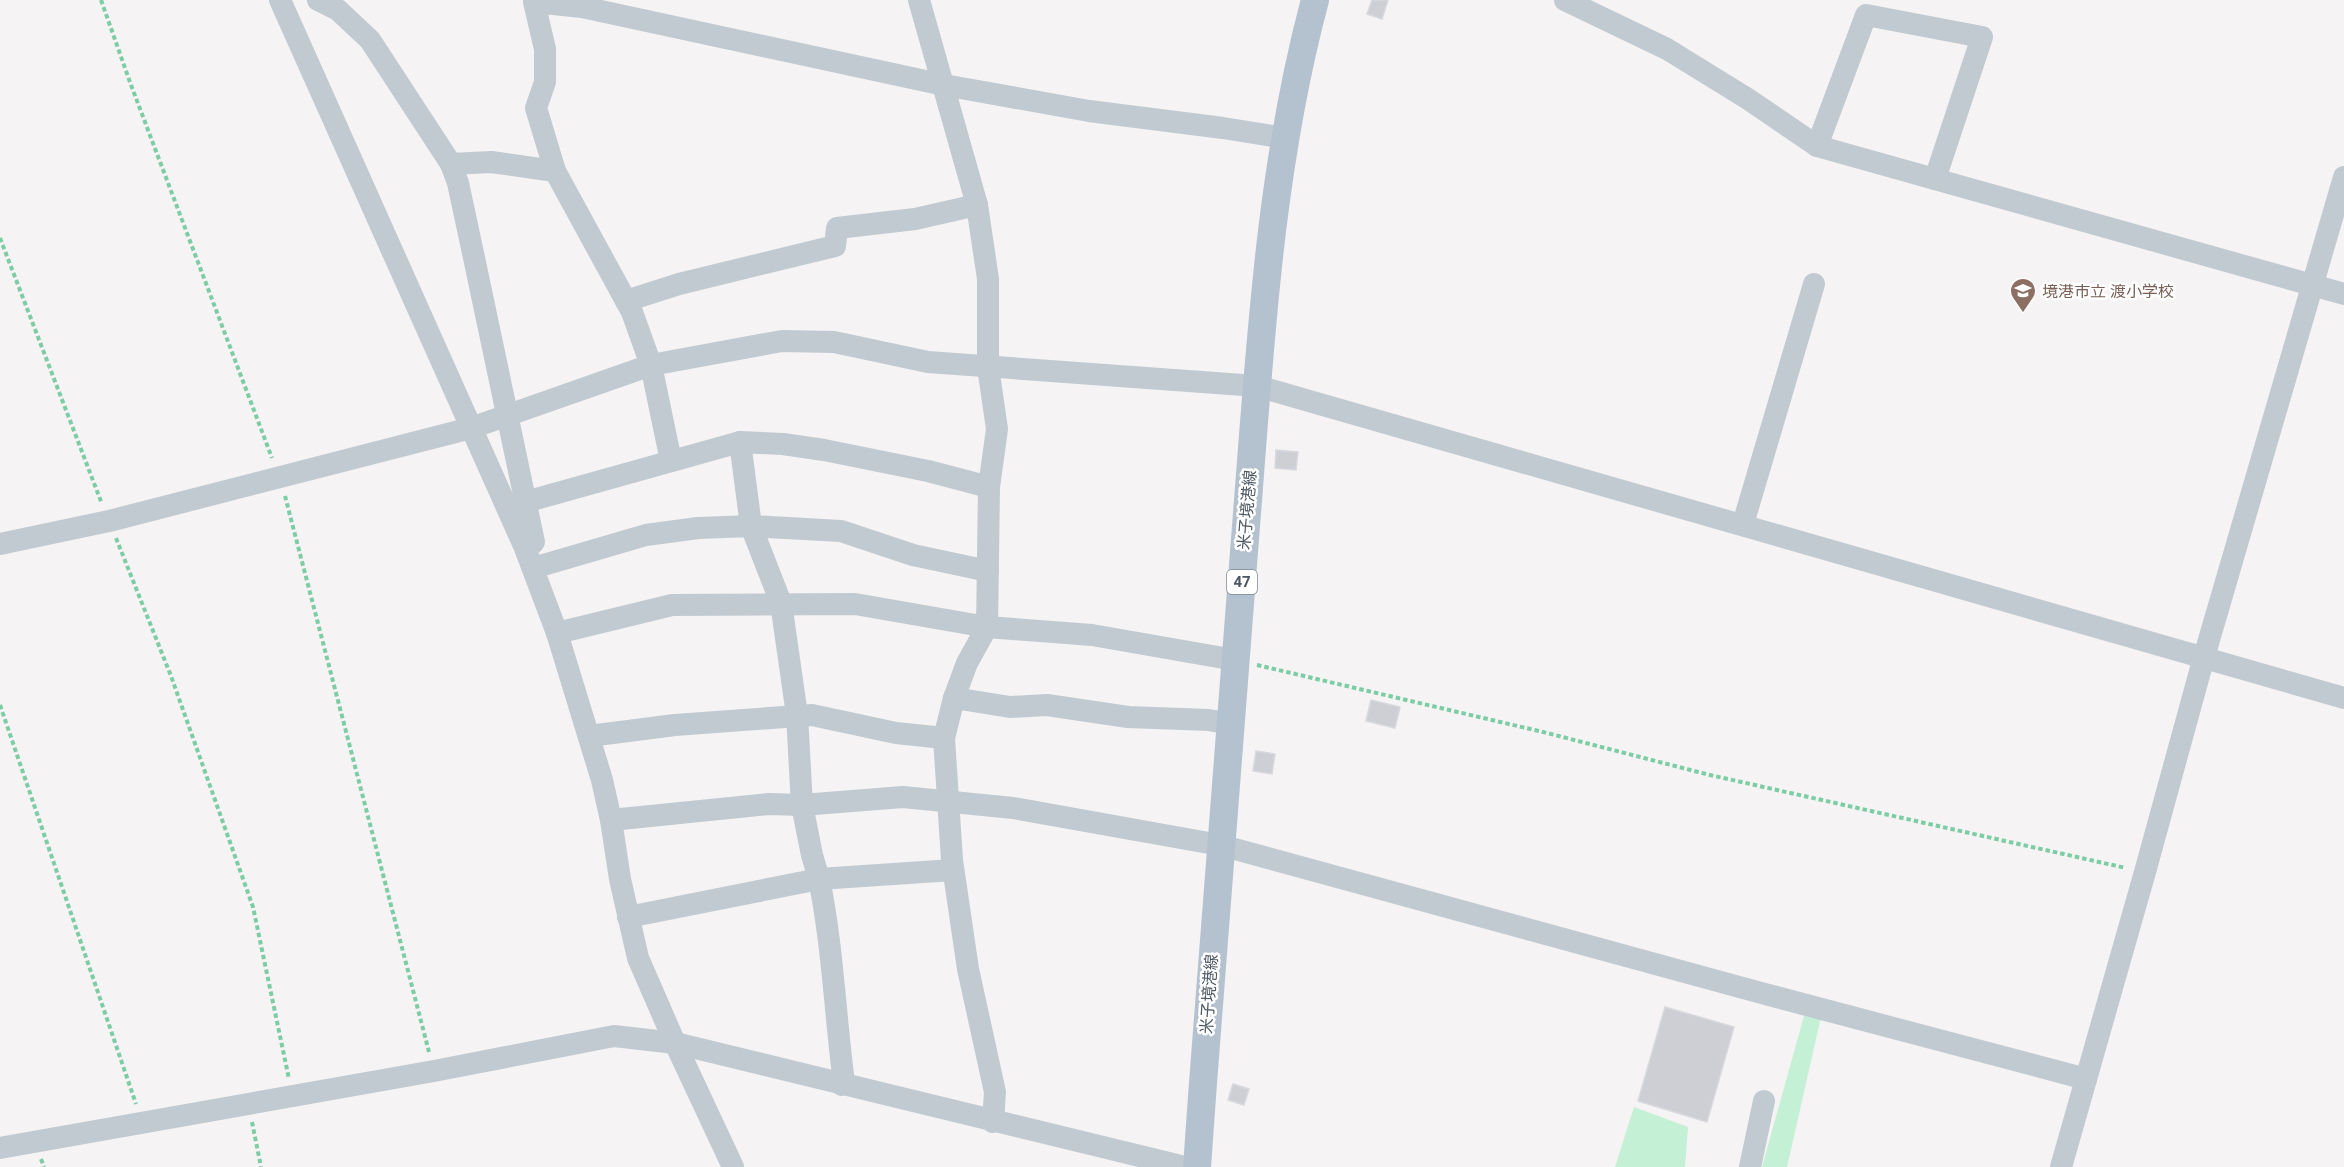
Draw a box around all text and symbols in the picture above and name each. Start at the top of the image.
school or university icon: 境港市立 渡小学校 [2008,276,2038,314]
place label: 境港市立 渡小学校 [2042,282,2174,301]
street label: 米子境港線 [1234,469,1260,551]
road number: 47 [1227,570,1257,594]
street label: 米子境港線 [1197,953,1221,1035]

